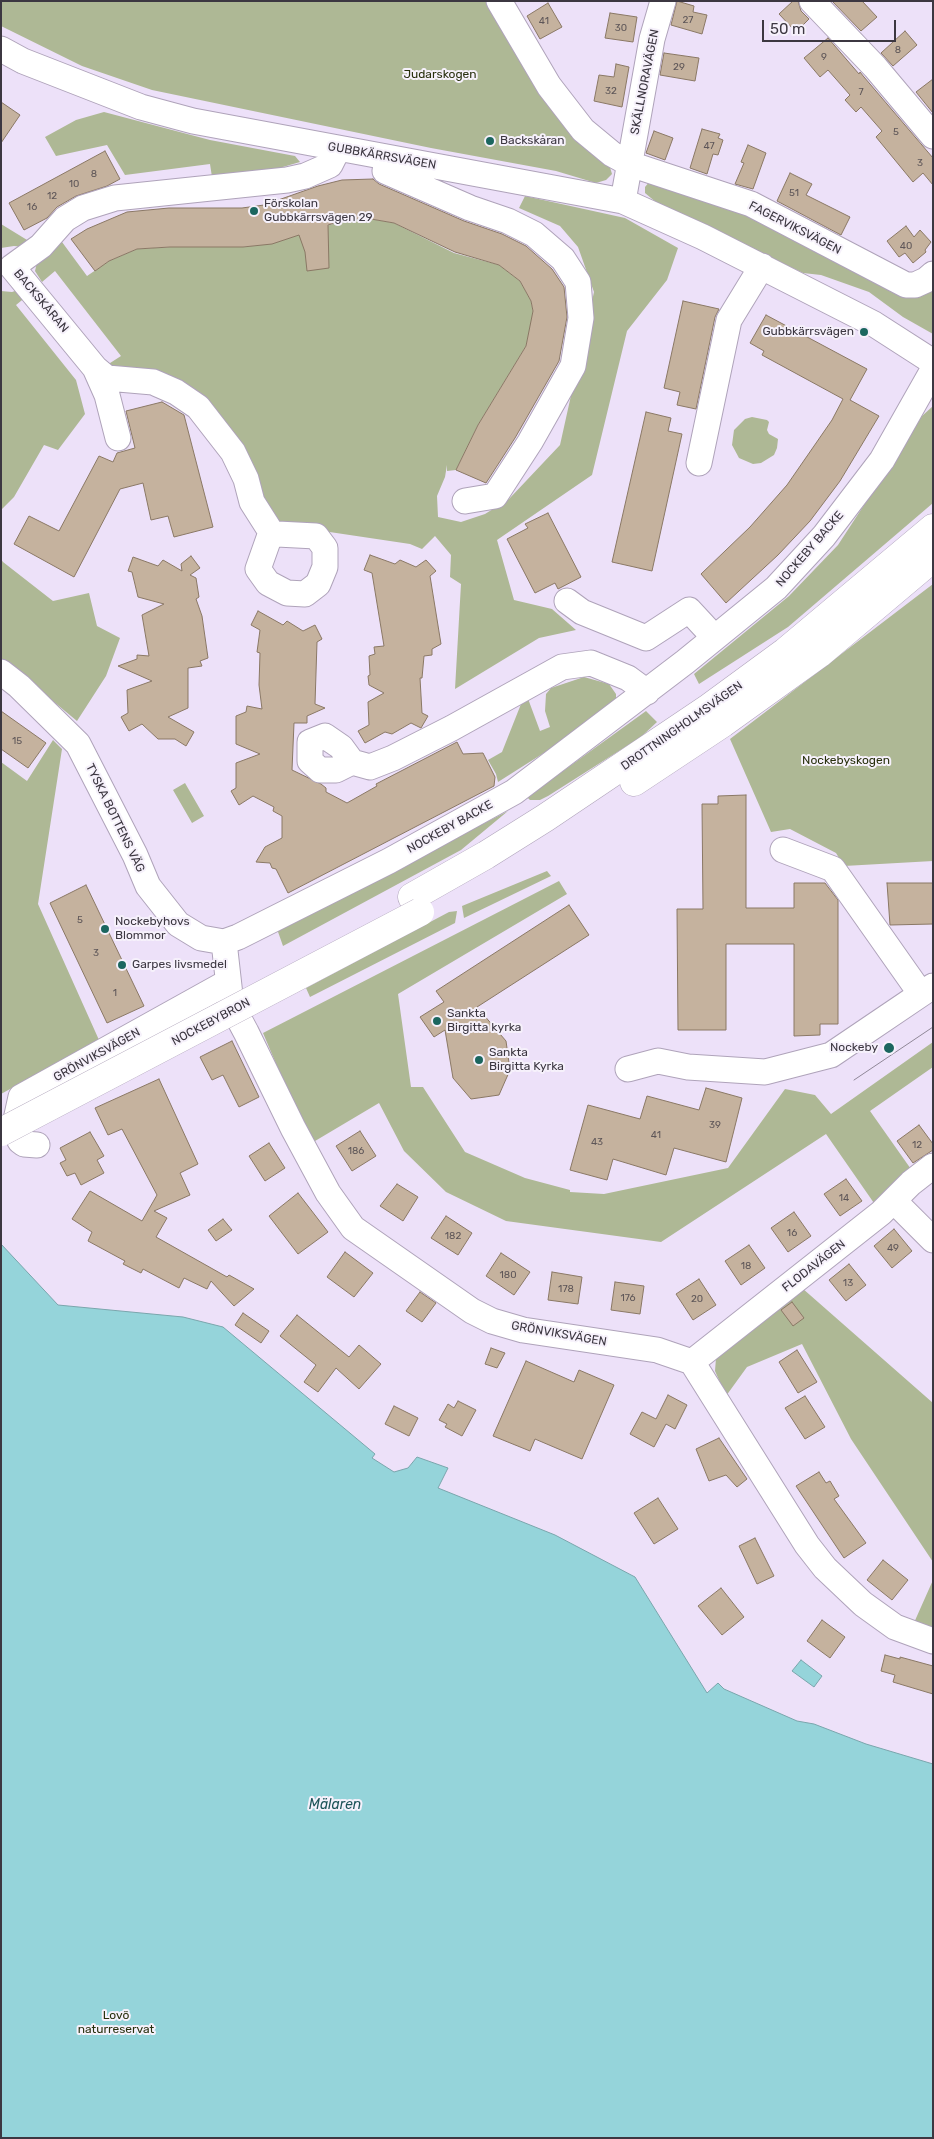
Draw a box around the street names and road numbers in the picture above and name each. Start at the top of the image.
street label: SKÄLLNORAVÄGEN [628,28,662,136]
street label: GUBBKÄRRSVÄGEN [327,139,437,173]
street label: FAGERVIKSVÄGEN [746,198,844,258]
street label: BACKSKÅRAN [10,267,72,335]
street label: NOCKEBY BACKE [773,508,847,590]
street label: DROTTNINGHOLMSVÄGEN [618,678,746,774]
street label: TYSKA BOTTENS VÄG [82,761,148,875]
street label: NOCKEBY BACKE [405,798,495,856]
street label: NOCKEBYBRON [169,995,253,1049]
street label: GRÖNVIKSVÄGEN [51,1025,143,1085]
street label: FLODAVÄGEN [780,1237,848,1295]
street label: GRÖNVIKSVÄGEN [510,1319,608,1349]

